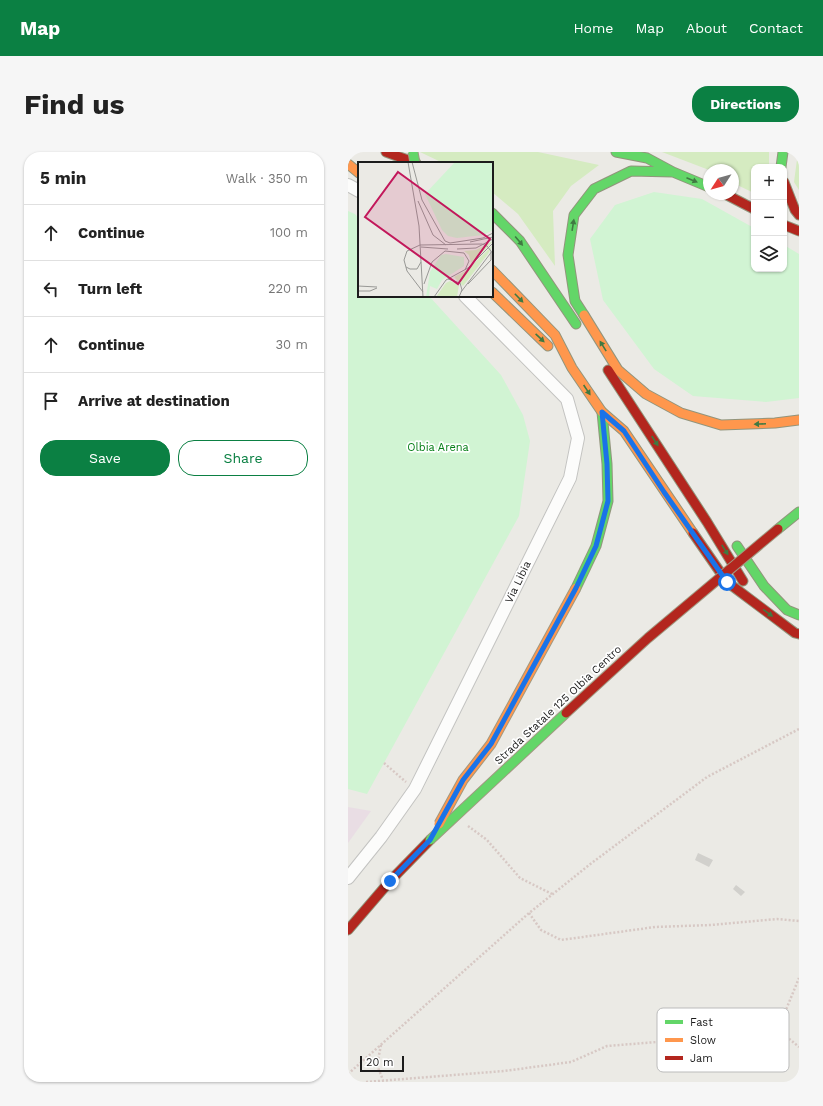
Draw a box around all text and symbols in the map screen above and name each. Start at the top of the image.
text: Map [20,17,60,40]
text: Home [573,20,613,36]
text: Map [635,20,664,36]
text: About [686,20,727,36]
text: Contact [749,20,803,36]
button: Directions [692,86,799,122]
text: Find us [24,88,124,121]
inset map [358,162,493,297]
north arrow [703,164,739,200]
map controls [751,164,787,272]
button: + [751,164,787,200]
text: 5 min [40,168,86,188]
text: Walk · 350 m [226,171,308,186]
one-way arrow [686,177,697,183]
button: − [751,200,787,236]
one-way arrow [570,219,576,231]
icon: ahead [40,222,62,244]
text: Continue [78,224,145,242]
text: 100 m [270,225,308,240]
one-way arrow [515,235,523,246]
button: layers [751,236,787,272]
icon: left [40,278,62,300]
text: Turn left [78,280,142,298]
text: 220 m [268,281,308,296]
one-way arrow [515,293,524,303]
one-way arrow [535,333,545,343]
icon: ahead [40,334,62,356]
text: Continue [78,336,145,354]
text: 30 m [276,337,308,352]
one-way arrow [600,340,607,352]
one-way arrow [583,385,591,395]
icon: arrive [40,390,62,412]
text: Arrive at destination [78,392,230,410]
one-way arrow [753,421,766,427]
one-way arrow [651,435,658,447]
button: Save [40,440,170,476]
button: Share [178,440,308,476]
park label: Olbia Arena [407,441,469,454]
one-way arrow [721,545,729,556]
street label: Via Libia [502,559,534,605]
route start [718,573,736,591]
one-way arrow [762,609,773,617]
street label: Strada Statale 125 Olbia Centro [492,643,624,767]
route end [381,872,399,890]
legend [657,1008,789,1072]
text: Fast [690,1016,713,1029]
text: Slow [690,1034,716,1047]
text: Jam [690,1052,713,1065]
scale bar [360,1054,404,1073]
text: 20 m [366,1056,394,1069]

